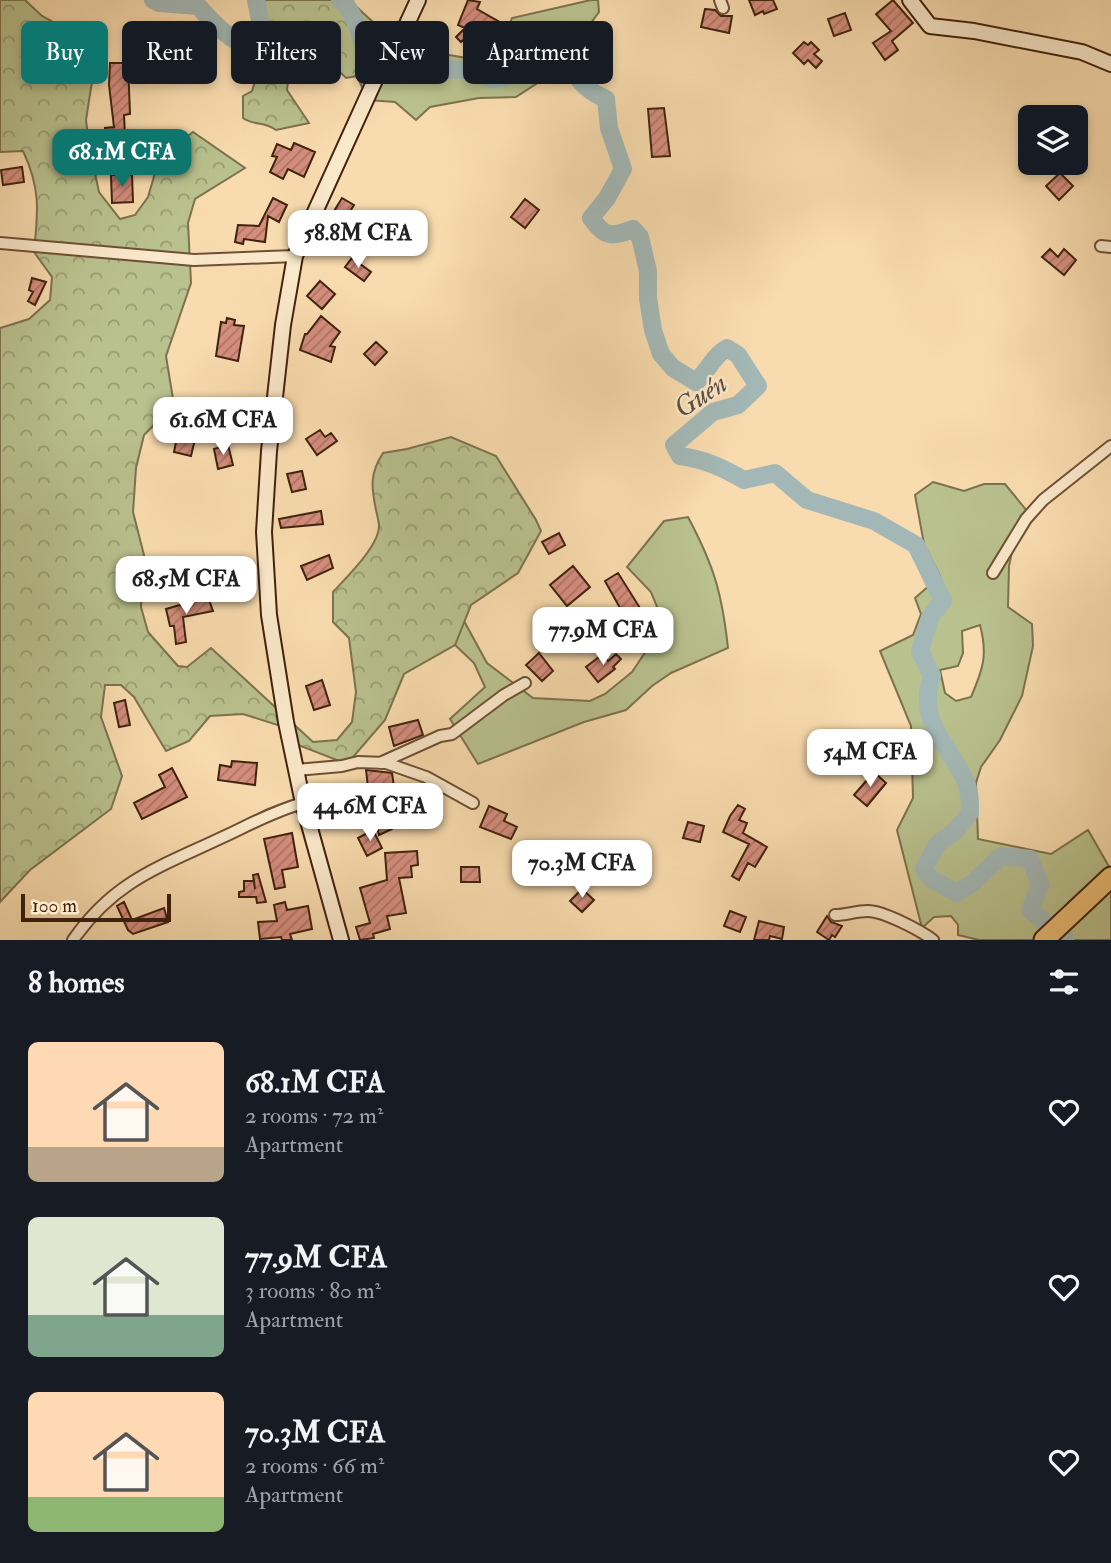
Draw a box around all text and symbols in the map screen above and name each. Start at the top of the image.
chip: Buy [21,21,108,84]
chip: Rent [122,21,217,84]
chip: Filters [231,21,341,84]
chip: New [355,21,449,84]
chip: Apartment [463,21,613,84]
map controls [1018,105,1088,175]
button: layers [1018,105,1088,175]
pin: 68.1M CFA [42,130,202,189]
text: 68.1M CFA [68,137,176,166]
pin: 58.8M CFA [278,210,438,270]
text: 58.8M CFA [304,218,412,247]
water label: Guén [668,366,734,426]
pin: 61.6M CFA [143,398,303,457]
text: 61.6M CFA [169,405,277,434]
pin: 68.5M CFA [106,556,266,616]
text: 68.5M CFA [132,564,240,593]
pin: 77.9M CFA [523,608,683,667]
text: 77.9M CFA [548,615,658,644]
pin: 54M CFA [805,730,935,789]
text: 54M CFA [823,737,917,766]
pin: 44.6M CFA [290,784,450,843]
text: 44.6M CFA [313,791,427,820]
pin: 70.3M CFA [502,841,662,900]
text: 70.3M CFA [528,848,636,877]
scale bar [21,891,172,923]
text: 100 m [32,894,77,918]
icon: filters [1045,963,1083,1001]
text: 8 homes [28,964,125,1001]
text: 68.1M CFA [245,1064,385,1101]
icon: home [84,1070,168,1154]
icon: heart [1045,1093,1083,1131]
text: 2 rooms · 72 m² [245,1101,383,1130]
text: Apartment [245,1130,343,1159]
text: 77.9M CFA [245,1239,387,1276]
icon: home [84,1245,168,1329]
icon: heart [1045,1268,1083,1306]
text: 3 rooms · 80 m² [245,1276,381,1305]
text: Apartment [245,1305,343,1334]
text: 70.3M CFA [245,1414,386,1451]
icon: home [84,1420,168,1504]
icon: heart [1045,1443,1083,1481]
text: 2 rooms · 66 m² [245,1451,384,1480]
text: Apartment [245,1480,343,1509]

